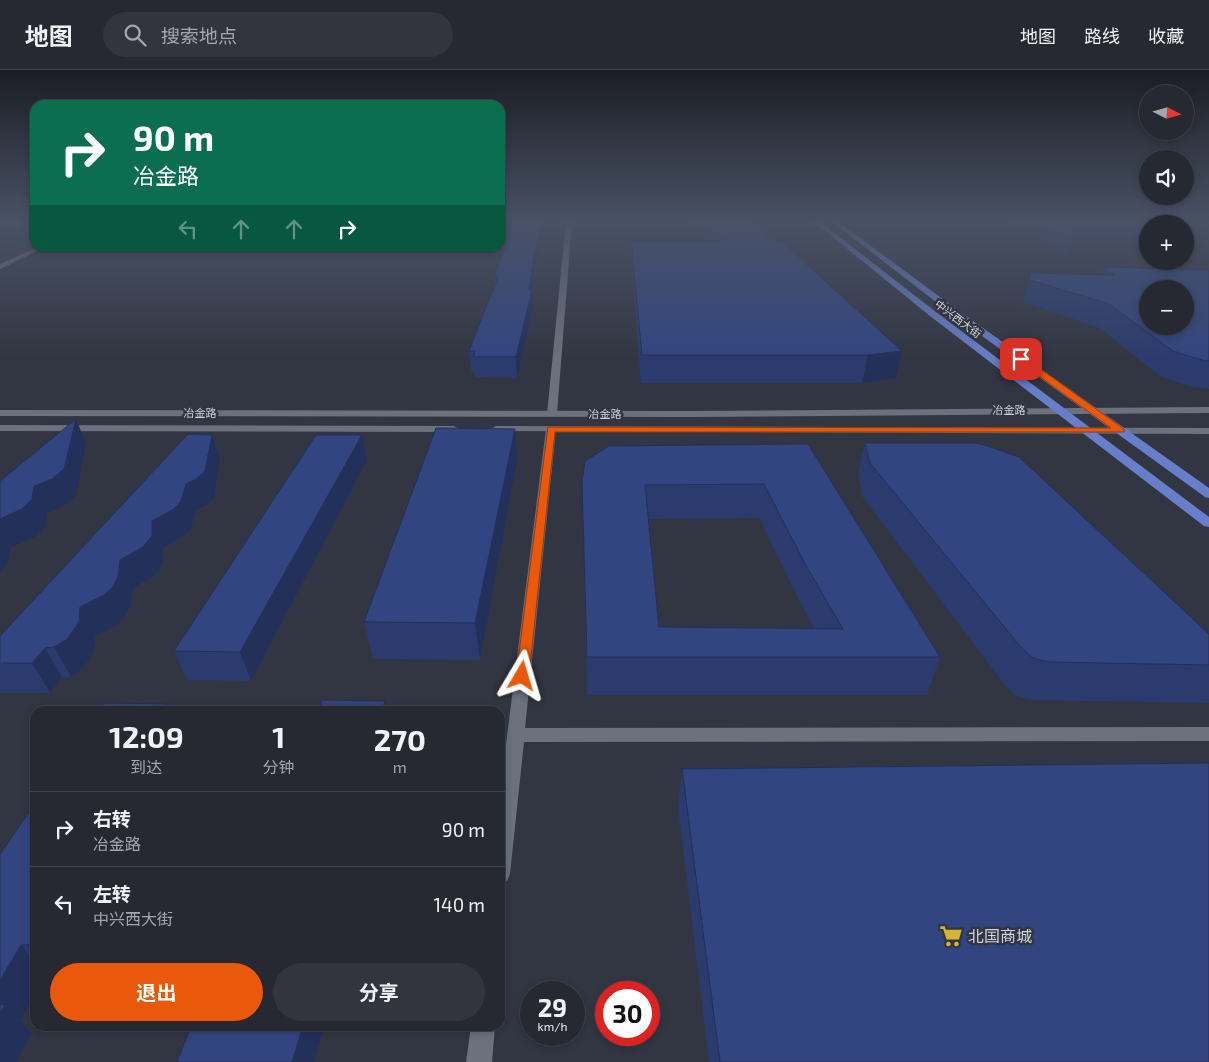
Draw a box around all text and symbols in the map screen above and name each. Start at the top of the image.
search box [103,12,453,57]
text: 地图 [25,21,73,50]
icon: search [121,21,149,49]
text: 搜索地点 [161,24,237,47]
text: 地图 [1020,25,1056,47]
text: 路线 [1084,25,1120,47]
text: 收藏 [1148,25,1184,47]
north arrow [1139,85,1194,140]
map controls [1139,85,1194,335]
text: 90 m [133,116,214,158]
icon: right [50,120,115,185]
button: sound [1139,150,1194,205]
text: 冶金路 [133,162,199,188]
icon: left [174,215,202,243]
icon: ahead [227,215,255,243]
icon: ahead [280,215,308,243]
icon: right [333,215,361,243]
button: + [1139,215,1194,270]
button: − [1139,280,1194,335]
street label: 中兴西大街 [932,297,984,340]
pin [1000,338,1042,380]
icon: arrive [1007,345,1035,373]
street label: 冶金路 [993,403,1026,416]
street label: 冶金路 [184,406,217,419]
street label: 冶金路 [589,407,622,420]
position arrow [495,649,547,701]
text: 12:09 [109,718,184,754]
text: 1 [272,718,285,754]
text: 270 [374,721,426,757]
text: 到达 [130,757,162,776]
text: 分钟 [263,757,295,776]
text: m [393,757,407,776]
text: 右转 [93,807,131,830]
icon: right [50,815,78,843]
text: 90 m [442,818,485,841]
text: 冶金路 [93,834,141,853]
text: 左转 [93,882,131,905]
icon: left [50,890,78,918]
text: 140 m [433,893,485,916]
text: 中兴西大街 [93,909,173,928]
supermarket icon: 北国商城 [938,923,964,949]
place label: 北国商城 [968,926,1032,945]
button: 退出 [50,963,263,1021]
button: 分享 [273,963,485,1021]
speed limit sign: 30 [595,981,660,1046]
text: 29 [538,992,567,1022]
text: km/h [538,1019,567,1033]

